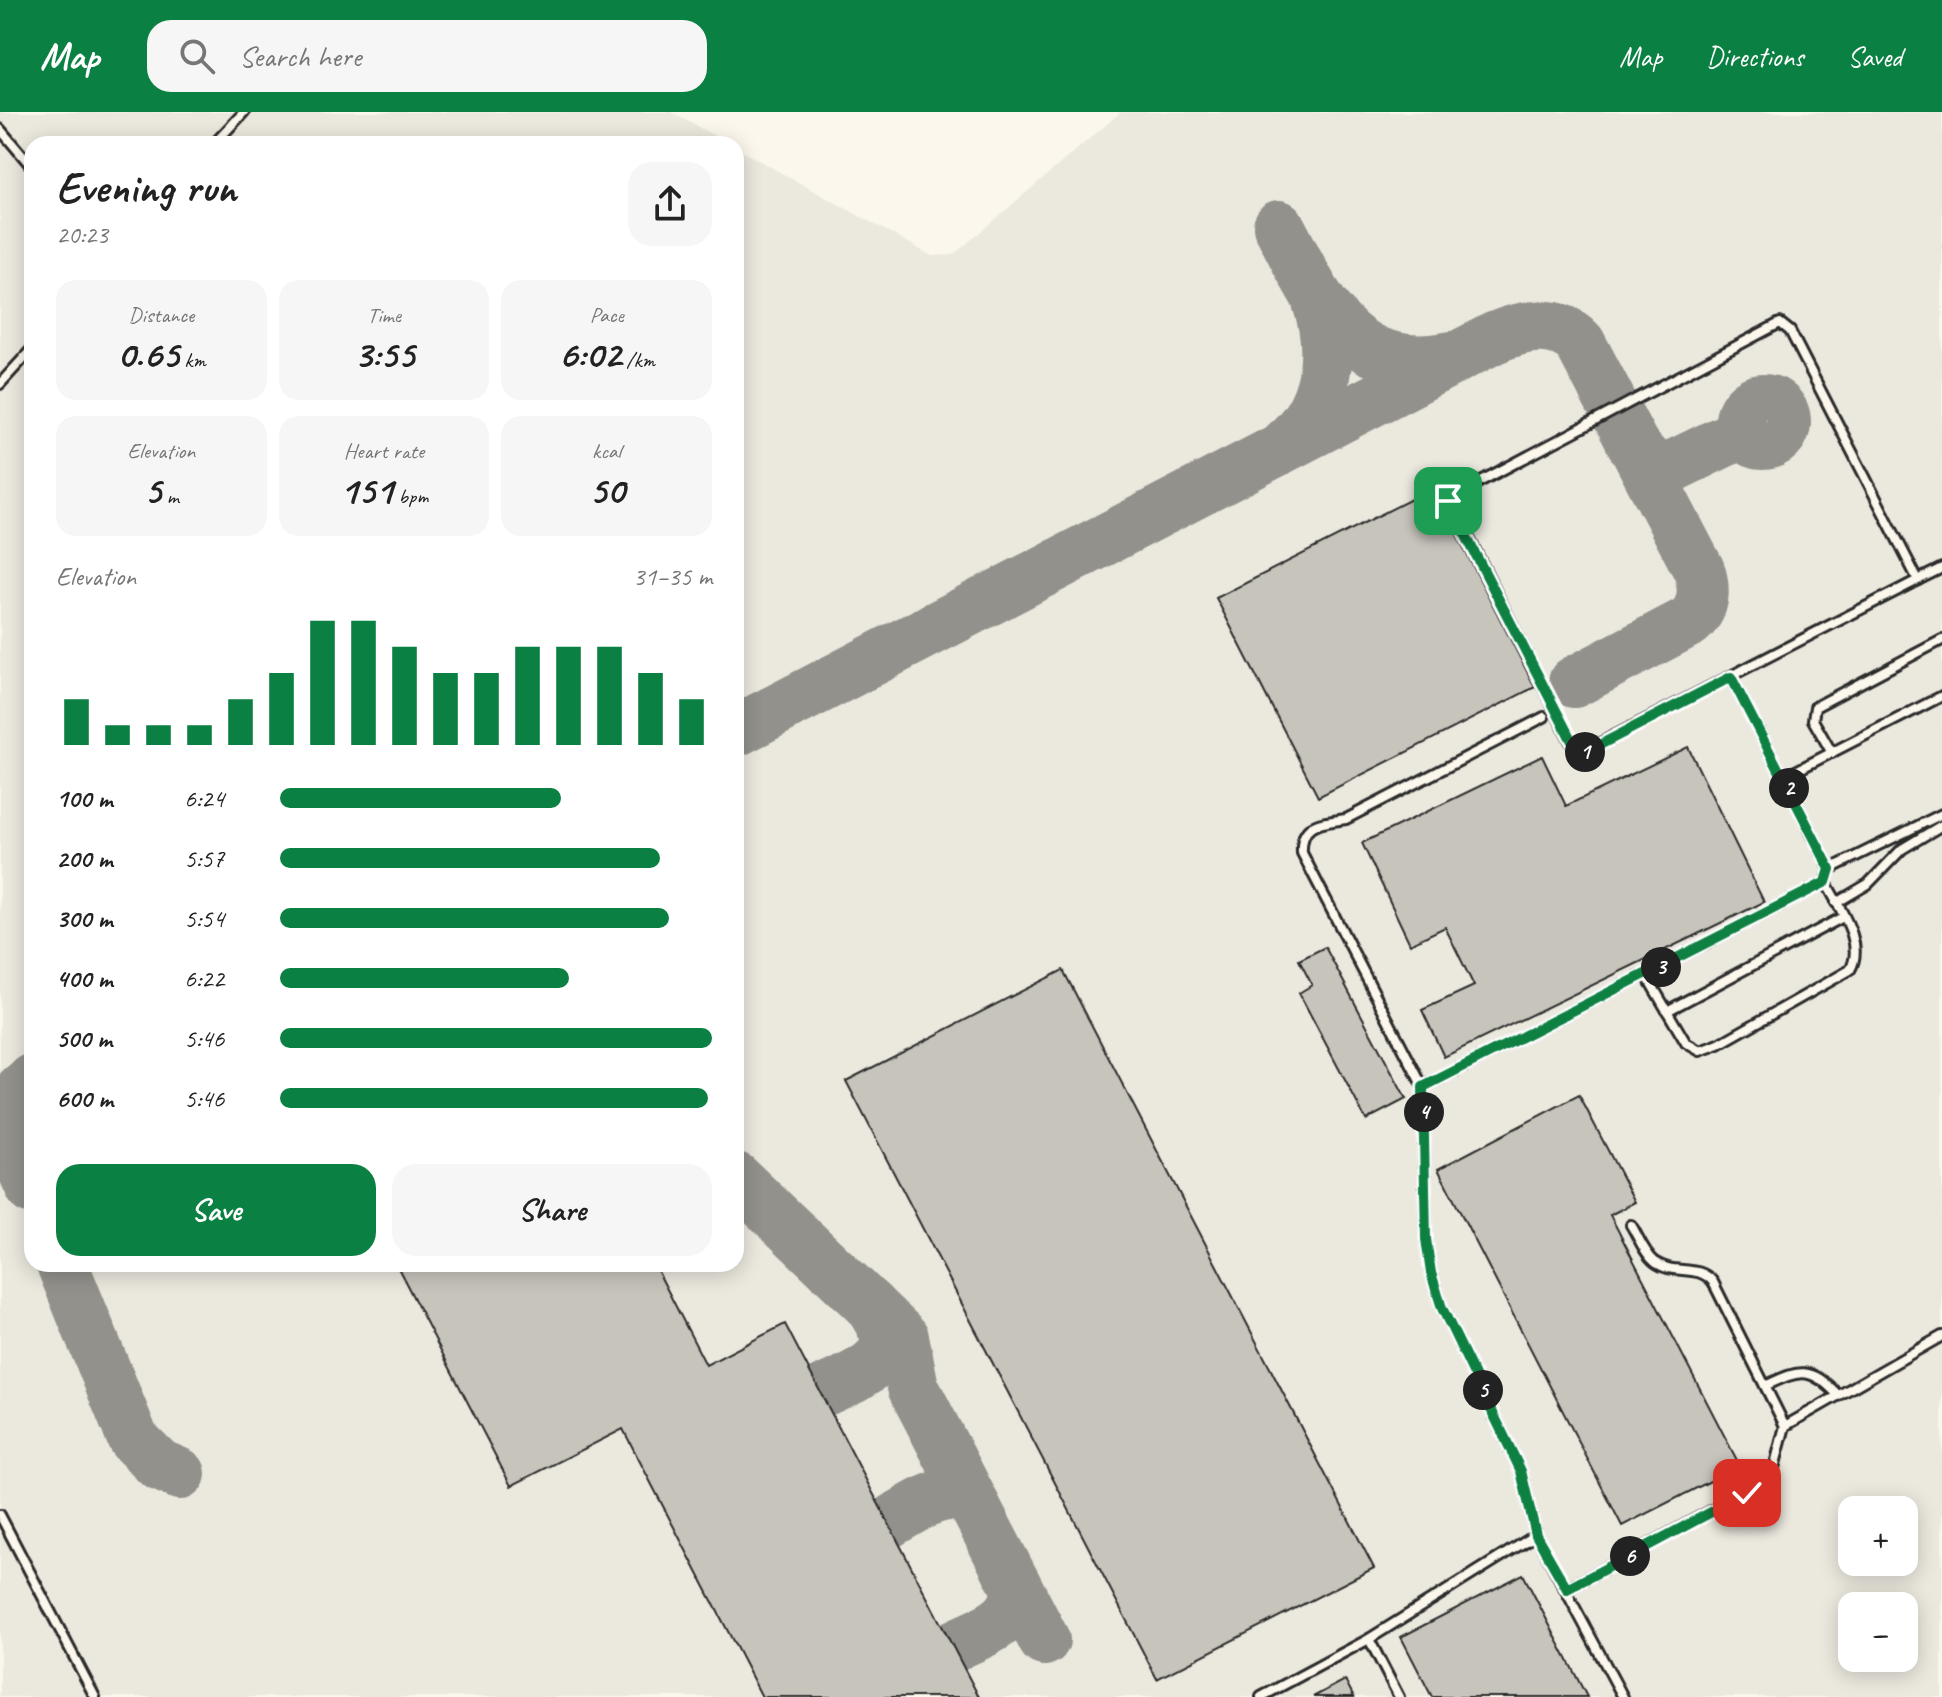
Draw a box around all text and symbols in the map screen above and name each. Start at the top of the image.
search box [147,20,707,92]
text: Map [40,33,99,80]
icon: search [175,34,219,78]
text: Search here [239,37,361,75]
text: Map [1619,39,1662,74]
text: Directions [1706,39,1804,74]
text: Saved [1848,39,1902,74]
text: Evening run [56,160,236,215]
button: share [628,162,712,246]
text: 20:23 [56,218,108,251]
text: Distance [129,301,194,329]
text: Time [367,301,401,329]
text: Pace [590,301,624,329]
text: 0.65 [117,329,179,379]
text: 3:55 [354,329,414,379]
text: 6:02 [558,329,621,379]
text: km [179,346,206,374]
text: /km [621,346,655,374]
text: Elevation [127,437,195,465]
text: Heart rate [344,437,424,465]
text: kcal [592,437,621,465]
text: 5 [144,465,161,515]
text: 151 [340,465,393,515]
text: 50 [589,465,624,515]
pin [1414,467,1482,535]
icon: arrive [1426,479,1470,523]
text: m [161,482,179,510]
text: bpm [393,482,428,510]
text: Elevation [56,560,136,593]
text: 31–35 m [633,560,712,593]
pin: 1 [1565,732,1605,772]
text: 1 [1580,738,1590,766]
pin: 2 [1769,768,1809,808]
text: 2 [1784,774,1794,802]
text: 100 m [56,782,112,815]
text: 6:24 [184,782,224,815]
text: 200 m [56,842,112,875]
text: 5:57 [184,842,224,875]
text: 300 m [56,902,112,935]
text: 5:54 [184,902,224,935]
pin: 3 [1641,947,1681,987]
text: 3 [1656,953,1666,981]
text: 400 m [56,962,112,995]
text: 6:22 [184,962,224,995]
text: 500 m [56,1022,112,1055]
text: 5:46 [184,1022,224,1055]
text: 600 m [56,1082,113,1115]
text: 5:46 [184,1082,224,1115]
pin: 4 [1404,1092,1444,1132]
text: 4 [1419,1098,1429,1126]
button: Save [56,1164,376,1256]
button: Share [392,1164,712,1256]
pin: 5 [1463,1370,1503,1410]
text: 5 [1478,1376,1488,1404]
pin [1713,1459,1781,1527]
icon: check [1725,1471,1769,1515]
map controls [1838,1496,1918,1672]
button: + [1838,1496,1918,1576]
pin: 6 [1610,1536,1650,1576]
text: 6 [1625,1542,1635,1570]
button: − [1838,1592,1918,1672]

